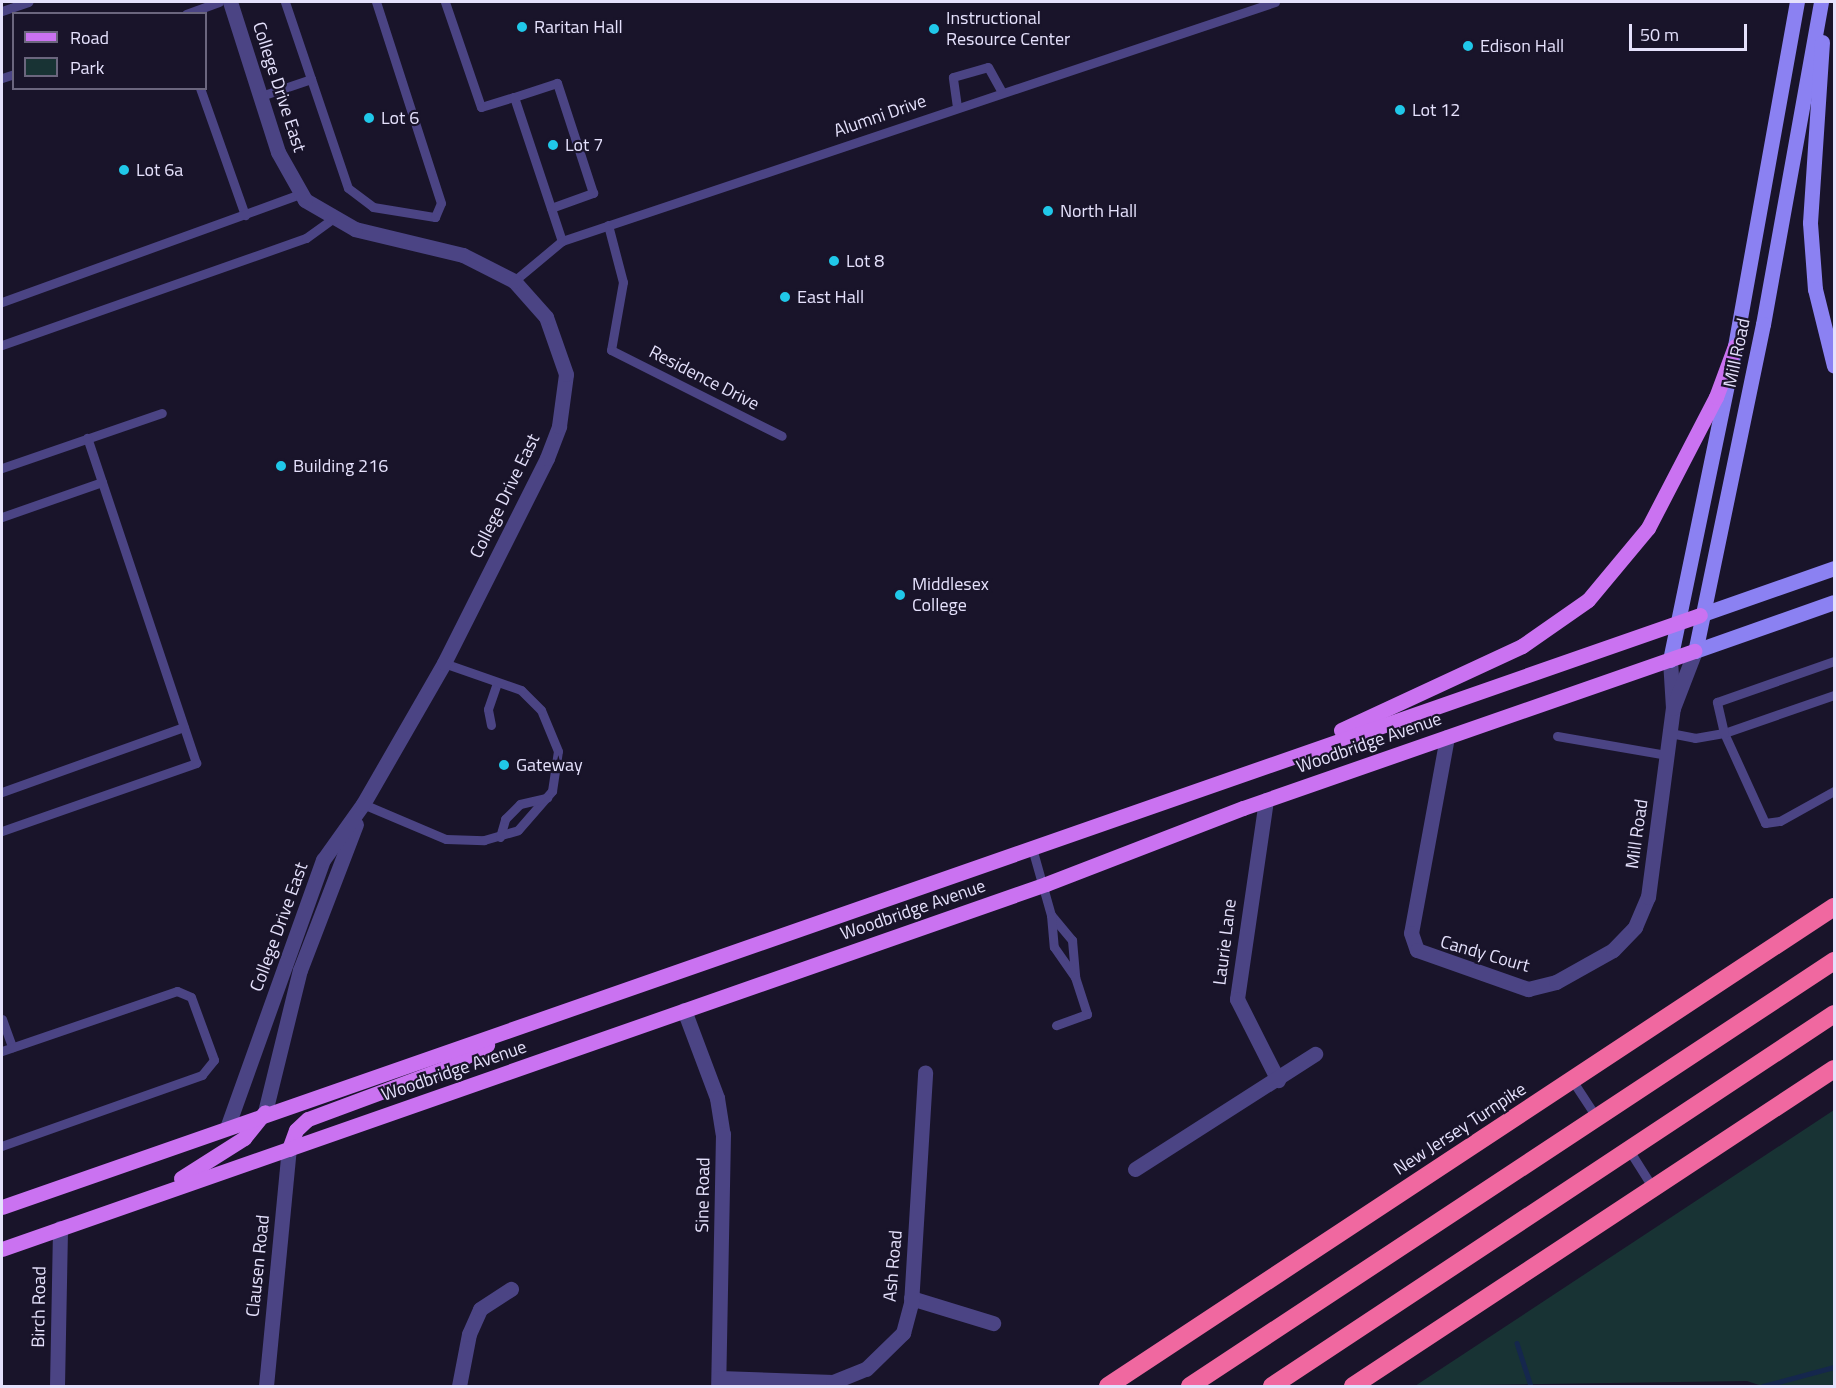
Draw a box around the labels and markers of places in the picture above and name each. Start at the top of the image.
place label: Instructional Resource Center [946,8,1070,50]
place label: Raritan Hall [534,16,623,38]
marker: Raritan Hall [515,20,529,34]
marker: Instructional Resource Center [927,22,941,36]
place label: Edison Hall [1480,35,1564,57]
marker: Edison Hall [1461,39,1475,53]
place label: Lot 12 [1412,99,1460,121]
marker: Lot 12 [1393,103,1407,117]
place label: Lot 6 [381,107,419,129]
marker: Lot 6 [362,111,376,125]
place label: Lot 7 [565,134,603,156]
marker: Lot 7 [546,138,560,152]
place label: Lot 6a [136,159,183,181]
marker: Lot 6a [117,163,131,177]
place label: North Hall [1060,200,1137,222]
marker: North Hall [1041,204,1055,218]
place label: Lot 8 [846,250,884,272]
marker: Lot 8 [827,254,841,268]
place label: East Hall [797,286,864,308]
marker: East Hall [778,290,792,304]
place label: Building 216 [293,455,388,477]
marker: Building 216 [274,459,288,473]
place label: Middlesex College [912,574,989,616]
marker: Middlesex College [893,588,907,602]
place label: Gateway [516,754,583,776]
marker: Gateway [497,758,511,772]

